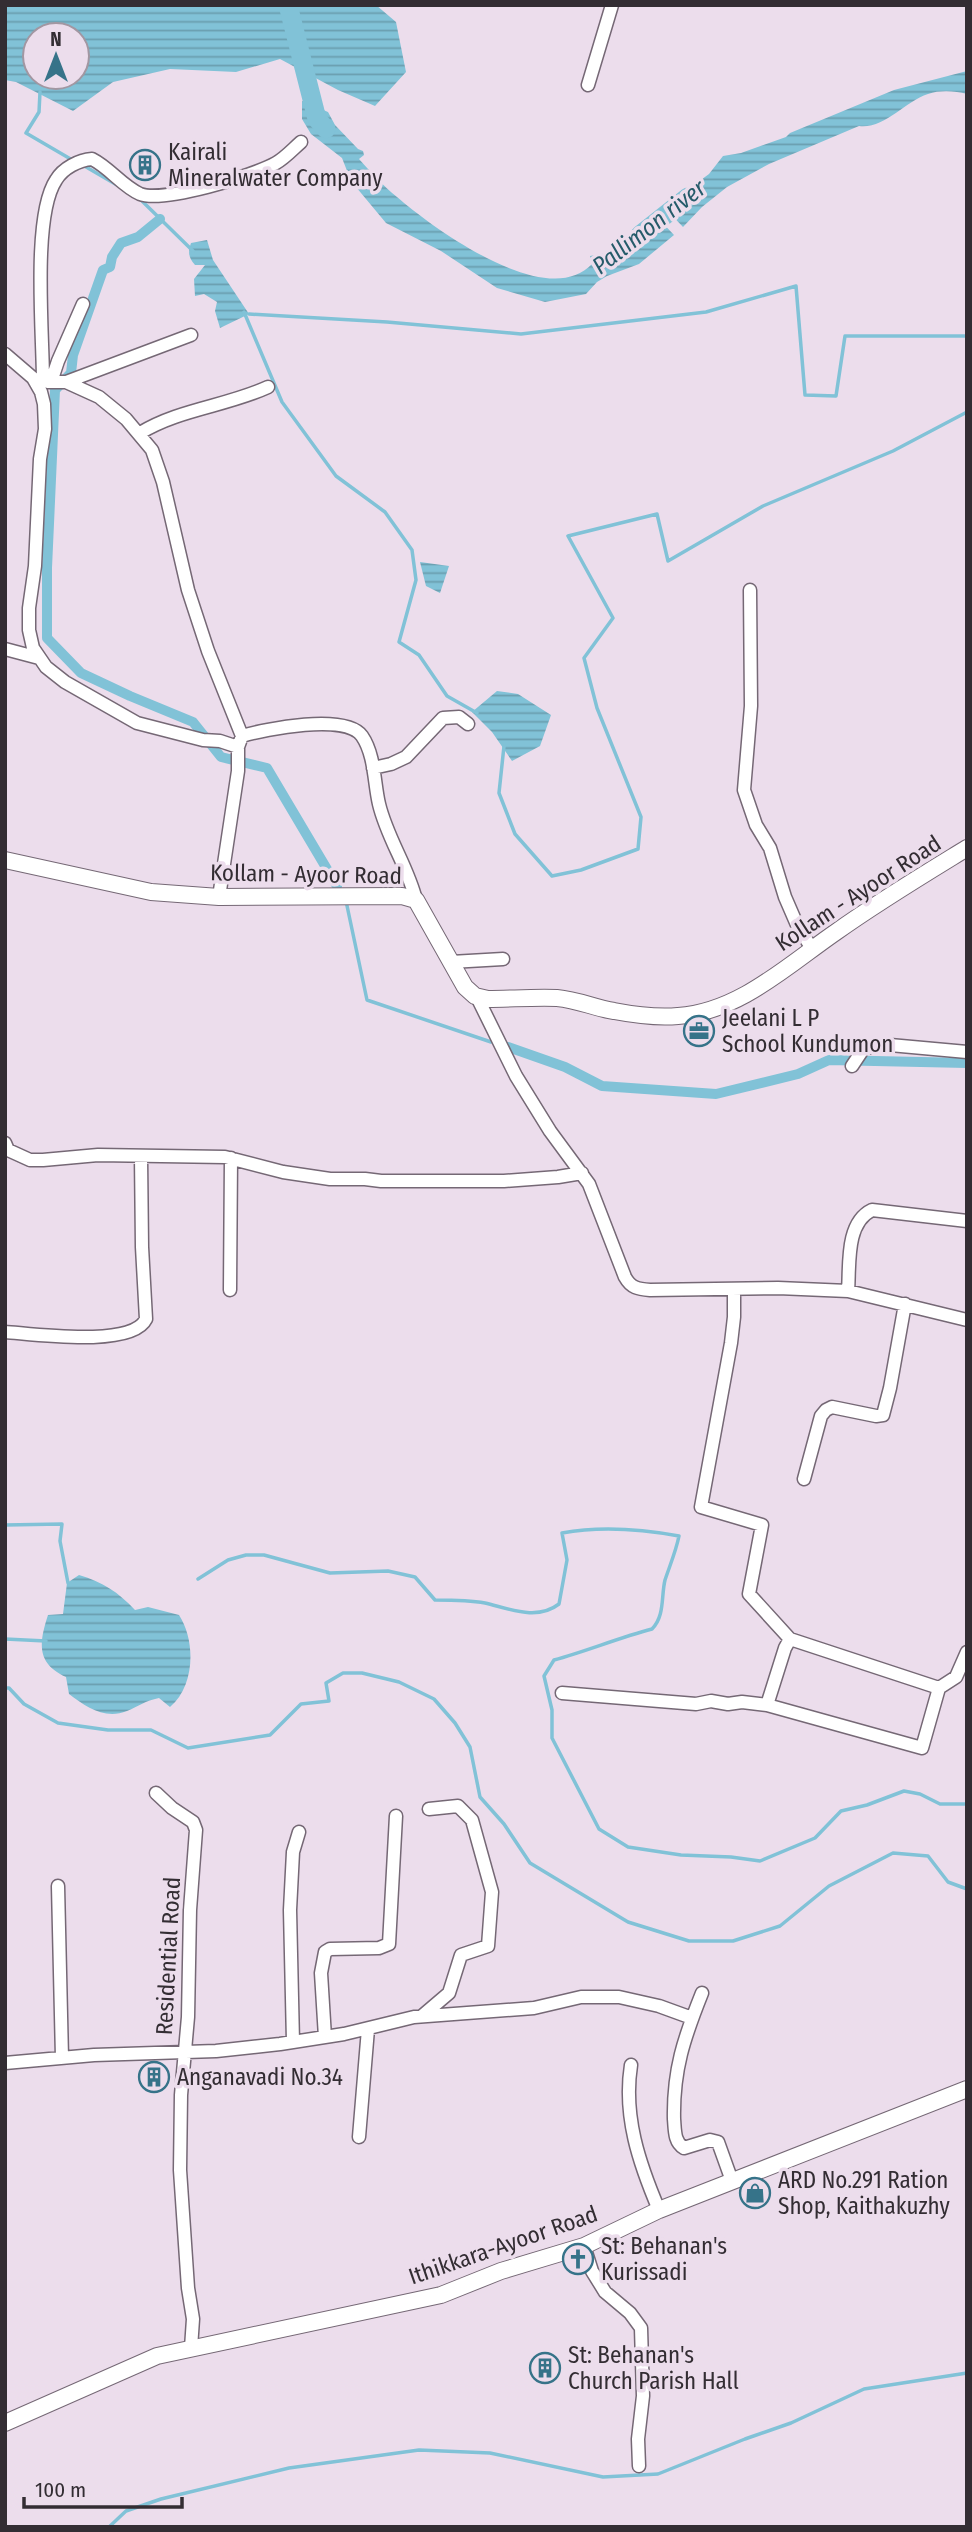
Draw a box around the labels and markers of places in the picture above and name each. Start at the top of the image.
place label: Kairali Mineralwater Company [168,138,383,192]
building icon: Kairali Mineralwater Company [128,148,162,182]
place label: Jeelani L P School Kundumon [722,1004,893,1058]
office icon: Jeelani L P School Kundumon [682,1014,716,1048]
building icon: Anganavadi No.34 [137,2060,171,2094]
place label: Anganavadi No.34 [177,2063,343,2091]
place label: ARD No.291 Ration Shop, Kaithakuzhy [778,2166,950,2220]
shop icon: ARD No.291 Ration Shop, Kaithakuzhy [738,2176,772,2210]
place label: St: Behanan's Kurissadi [601,2232,727,2286]
church icon: St: Behanan's Kurissadi [561,2242,595,2276]
place label: St: Behanan's Church Parish Hall [568,2341,739,2395]
building icon: St: Behanan's Church Parish Hall [528,2351,562,2385]

